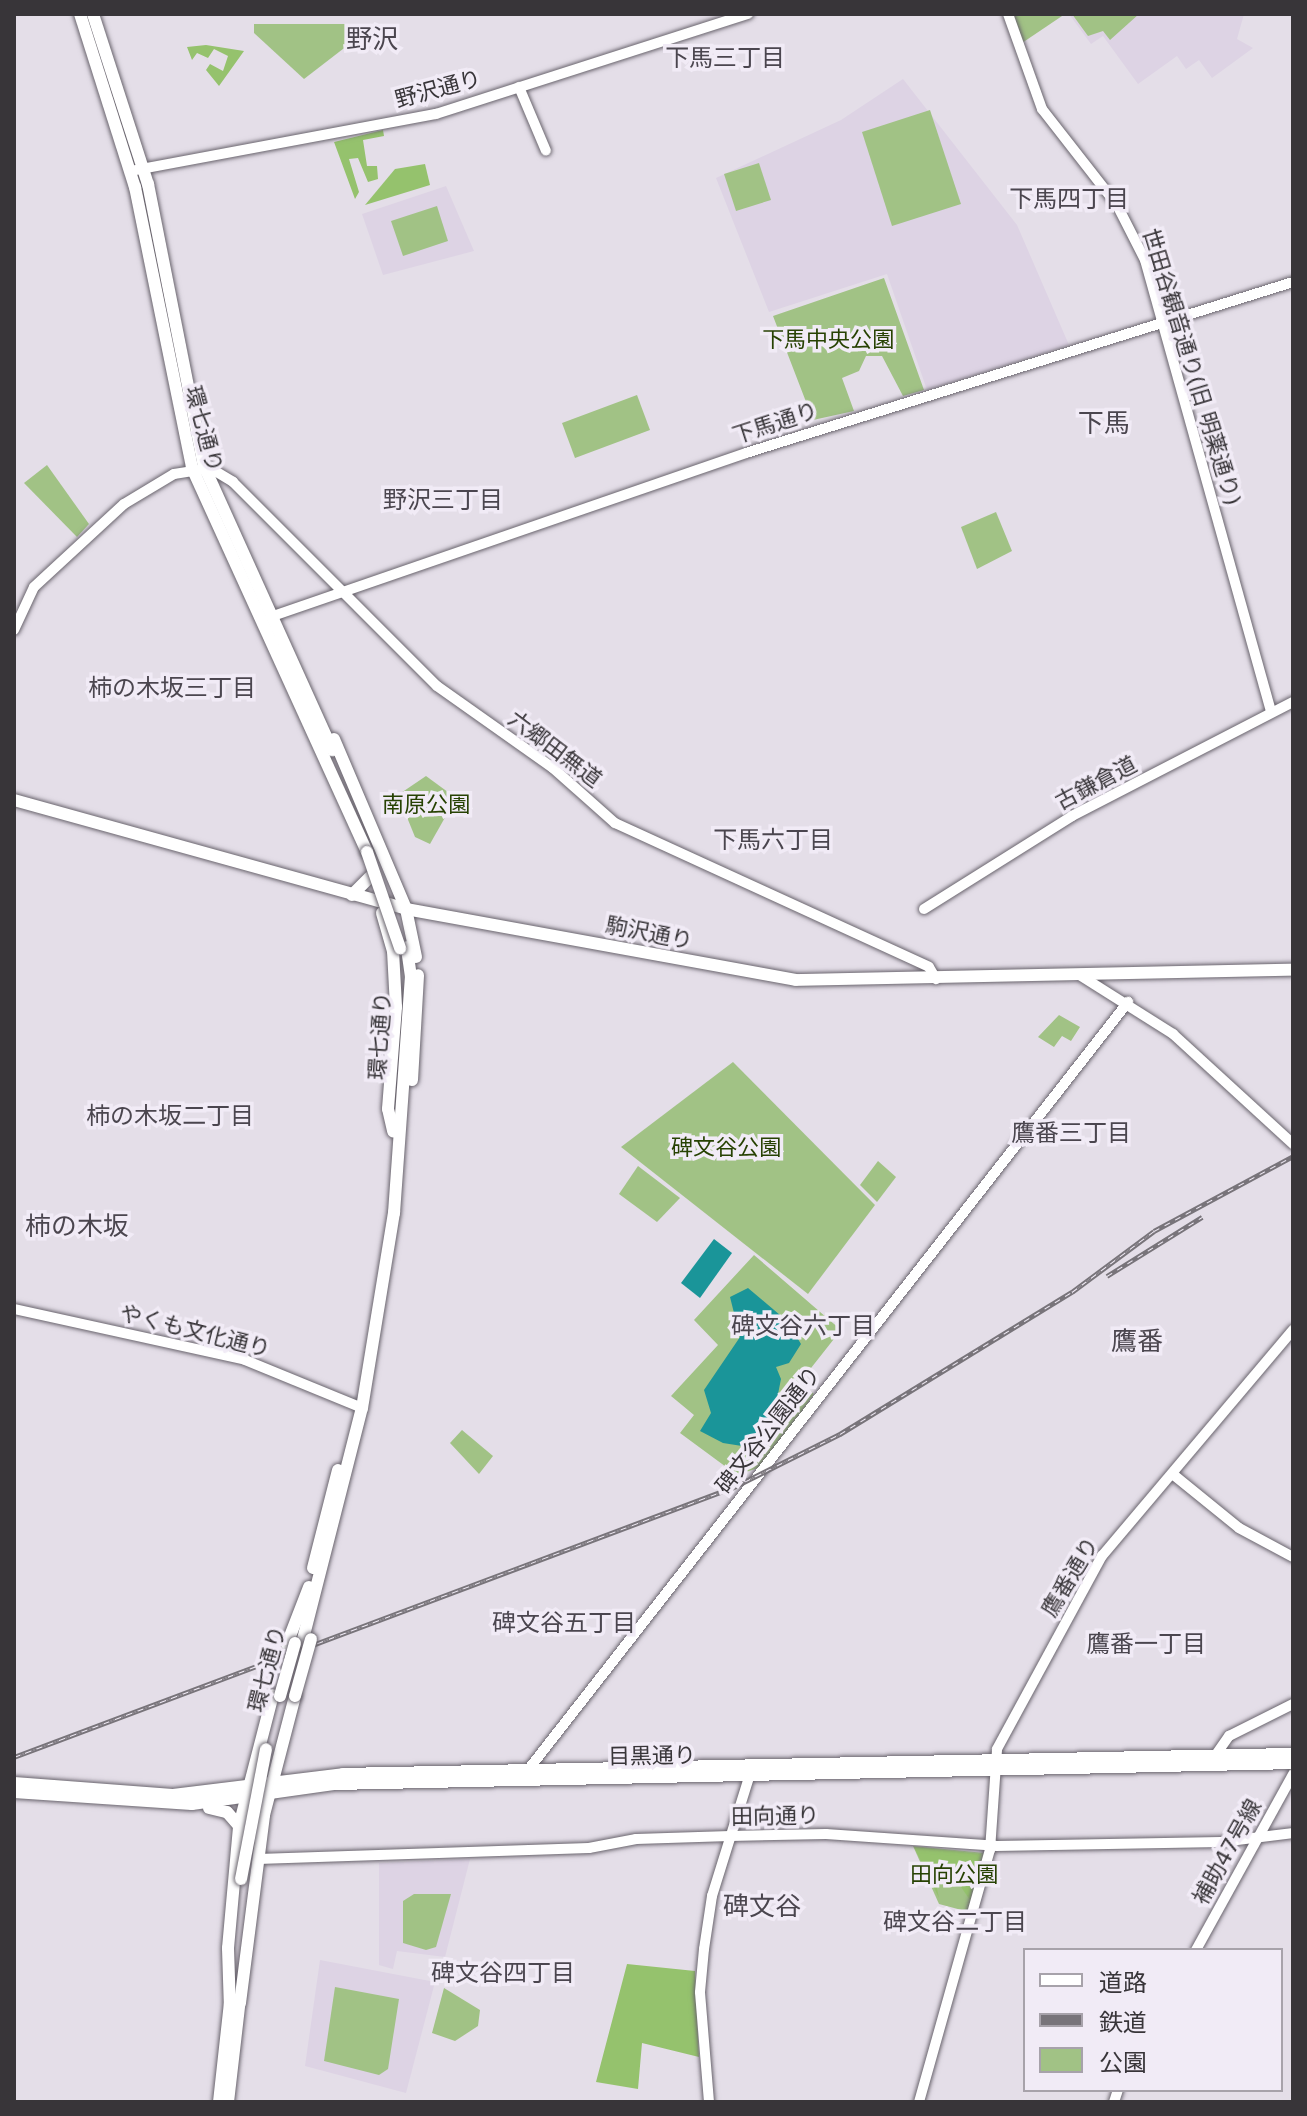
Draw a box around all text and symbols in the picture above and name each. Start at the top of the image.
district label: 野沢 [346,24,398,56]
district label: 下馬三丁目 [665,45,785,73]
street label: 野沢通り [392,65,484,113]
district label: 下馬四丁目 [1009,186,1129,214]
street label: 世田谷観音通り(旧 明薬通り) [1137,225,1247,509]
park label: 下馬中央公園 [762,327,894,353]
street label: 環七通り [180,383,228,475]
street label: 下馬通り [729,397,821,449]
district label: 下馬 [1078,408,1130,440]
district label: 野沢三丁目 [383,487,503,515]
district label: 柿の木坂三丁目 [88,675,256,703]
street label: 六郷田無道 [503,705,607,793]
street label: 古鎌倉道 [1051,751,1141,815]
park label: 南原公園 [382,792,470,818]
district label: 下馬六丁目 [713,827,833,855]
street label: 駒沢通り [603,912,695,954]
street label: 環七通り [364,991,396,1081]
district label: 柿の木坂二丁目 [86,1103,254,1131]
district label: 鷹番三丁目 [1011,1120,1131,1148]
park label: 碑文谷公園 [671,1135,781,1161]
district label: 柿の木坂 [25,1211,129,1243]
street label: やくも文化通り [117,1300,273,1362]
district label: 碑文谷六丁目 [731,1313,875,1341]
district label: 鷹番 [1111,1326,1163,1358]
street label: 碑文谷公園通り [710,1361,826,1499]
street label: 鷹番通り [1036,1532,1104,1622]
district label: 碑文谷五丁目 [492,1610,636,1638]
street label: 環七通り [243,1623,291,1715]
district label: 鷹番一丁目 [1086,1631,1206,1659]
street label: 目黒通り [608,1742,696,1770]
street label: 補助47号線 [1187,1795,1267,1909]
street label: 田向通り [731,1802,819,1830]
park label: 田向公園 [910,1862,998,1888]
district label: 碑文谷 [723,1891,801,1923]
district label: 碑文谷二丁目 [883,1909,1027,1937]
legend [1023,1948,1283,2092]
district label: 碑文谷四丁目 [431,1960,575,1988]
text: 道路 [1099,1969,1147,1997]
text: 鉄道 [1099,2009,1147,2037]
text: 公園 [1099,2049,1147,2077]

